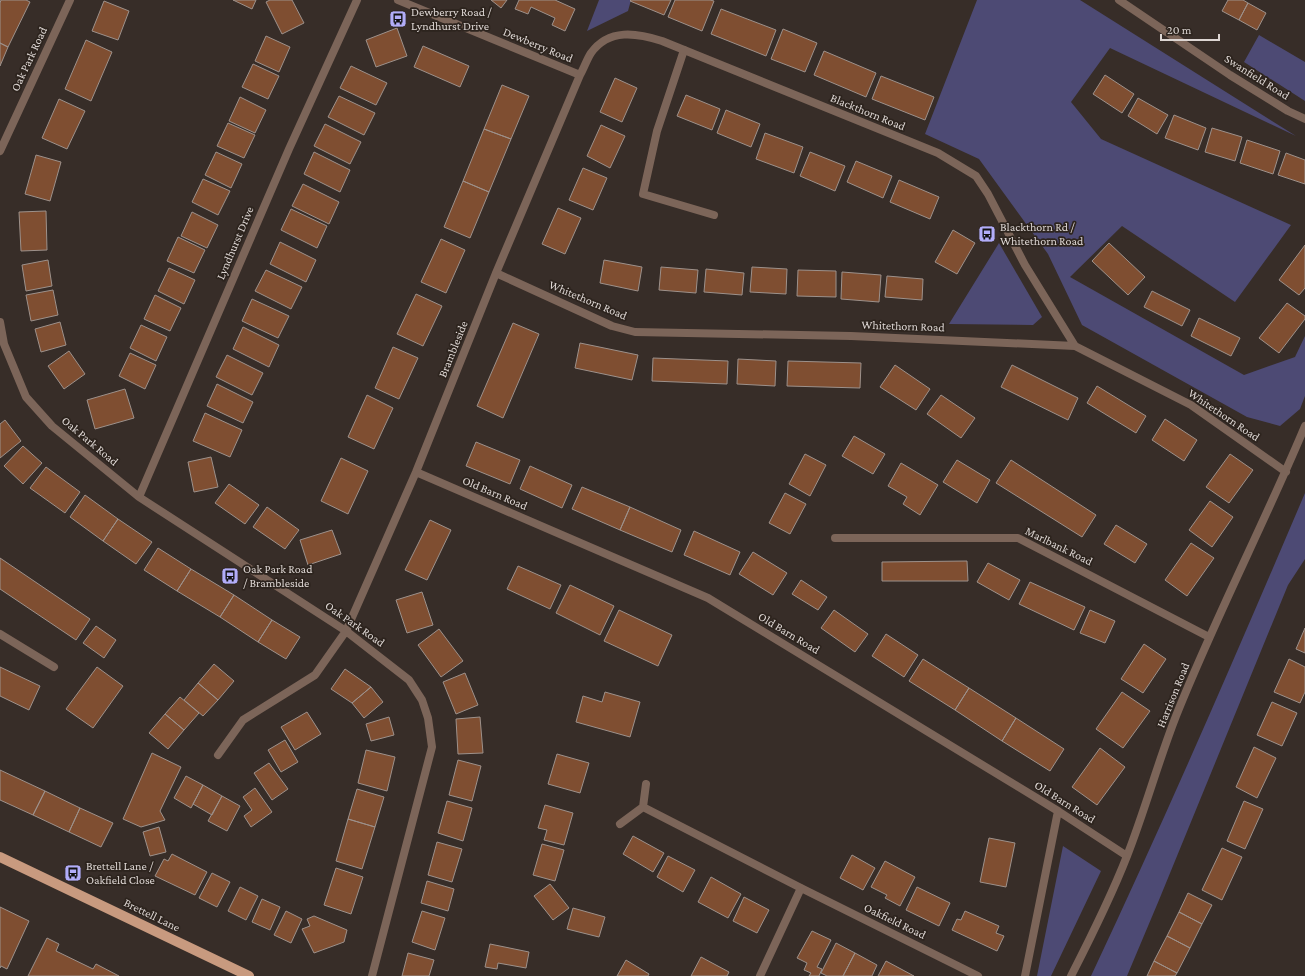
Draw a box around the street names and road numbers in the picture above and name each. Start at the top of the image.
street label: Oak Park Road [8,24,50,93]
street label: Dewberry Road [501,25,576,66]
street label: Swanfield Road [1222,51,1293,103]
street label: Blackthorn Road [828,91,908,134]
street label: Lyndhurst Drive [213,204,257,282]
street label: Whitethorn Road [547,277,630,323]
street label: Whitethorn Road [861,318,946,334]
street label: Brambleside [435,319,471,379]
street label: Whitethorn Road [1185,386,1263,445]
street label: Oak Park Road [59,413,122,469]
street label: Old Barn Road [460,473,530,513]
street label: Marlbank Road [1023,524,1096,569]
street label: Oak Park Road [323,598,388,650]
street label: Old Barn Road [756,609,823,657]
street label: Harrison Road [1154,660,1193,730]
street label: Old Barn Road [1032,778,1099,827]
street label: Brettell Lane [122,895,182,935]
street label: Oakfield Road [862,900,929,942]

